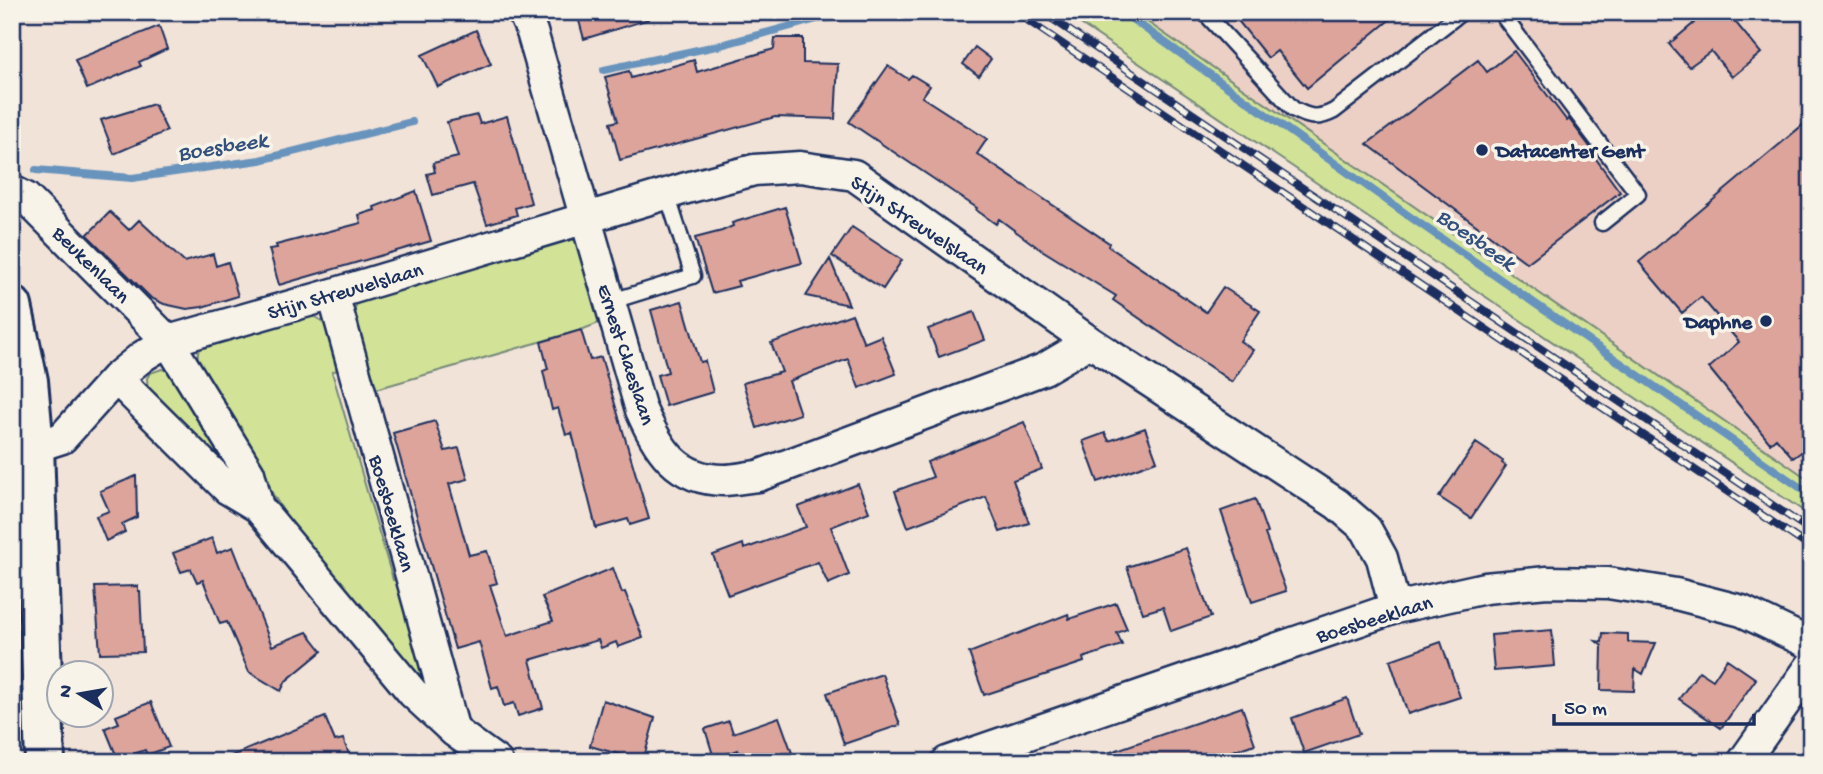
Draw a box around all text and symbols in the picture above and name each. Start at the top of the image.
water label: Boesbeek [176,128,272,169]
place label: Datacenter Gent [1494,141,1646,166]
marker: Datacenter Gent [1474,142,1490,158]
street label: Stijn Streuvelslaan [844,172,992,282]
water label: Boesbeek [1430,204,1522,279]
street label: Beukenlaan [45,222,134,311]
street label: Stijn Streuvelslaan [265,259,427,328]
street label: Ernest Claeslaan [589,281,658,429]
place label: Daphne [1682,312,1753,337]
marker: Daphne [1758,313,1774,329]
street label: Boesbeeklaan [361,452,418,575]
street label: Boesbeeklaan [1313,592,1436,651]
north arrow [46,658,116,728]
text: N [54,683,79,700]
scale bar [1554,683,1753,727]
text: 50 m [1564,698,1607,723]

